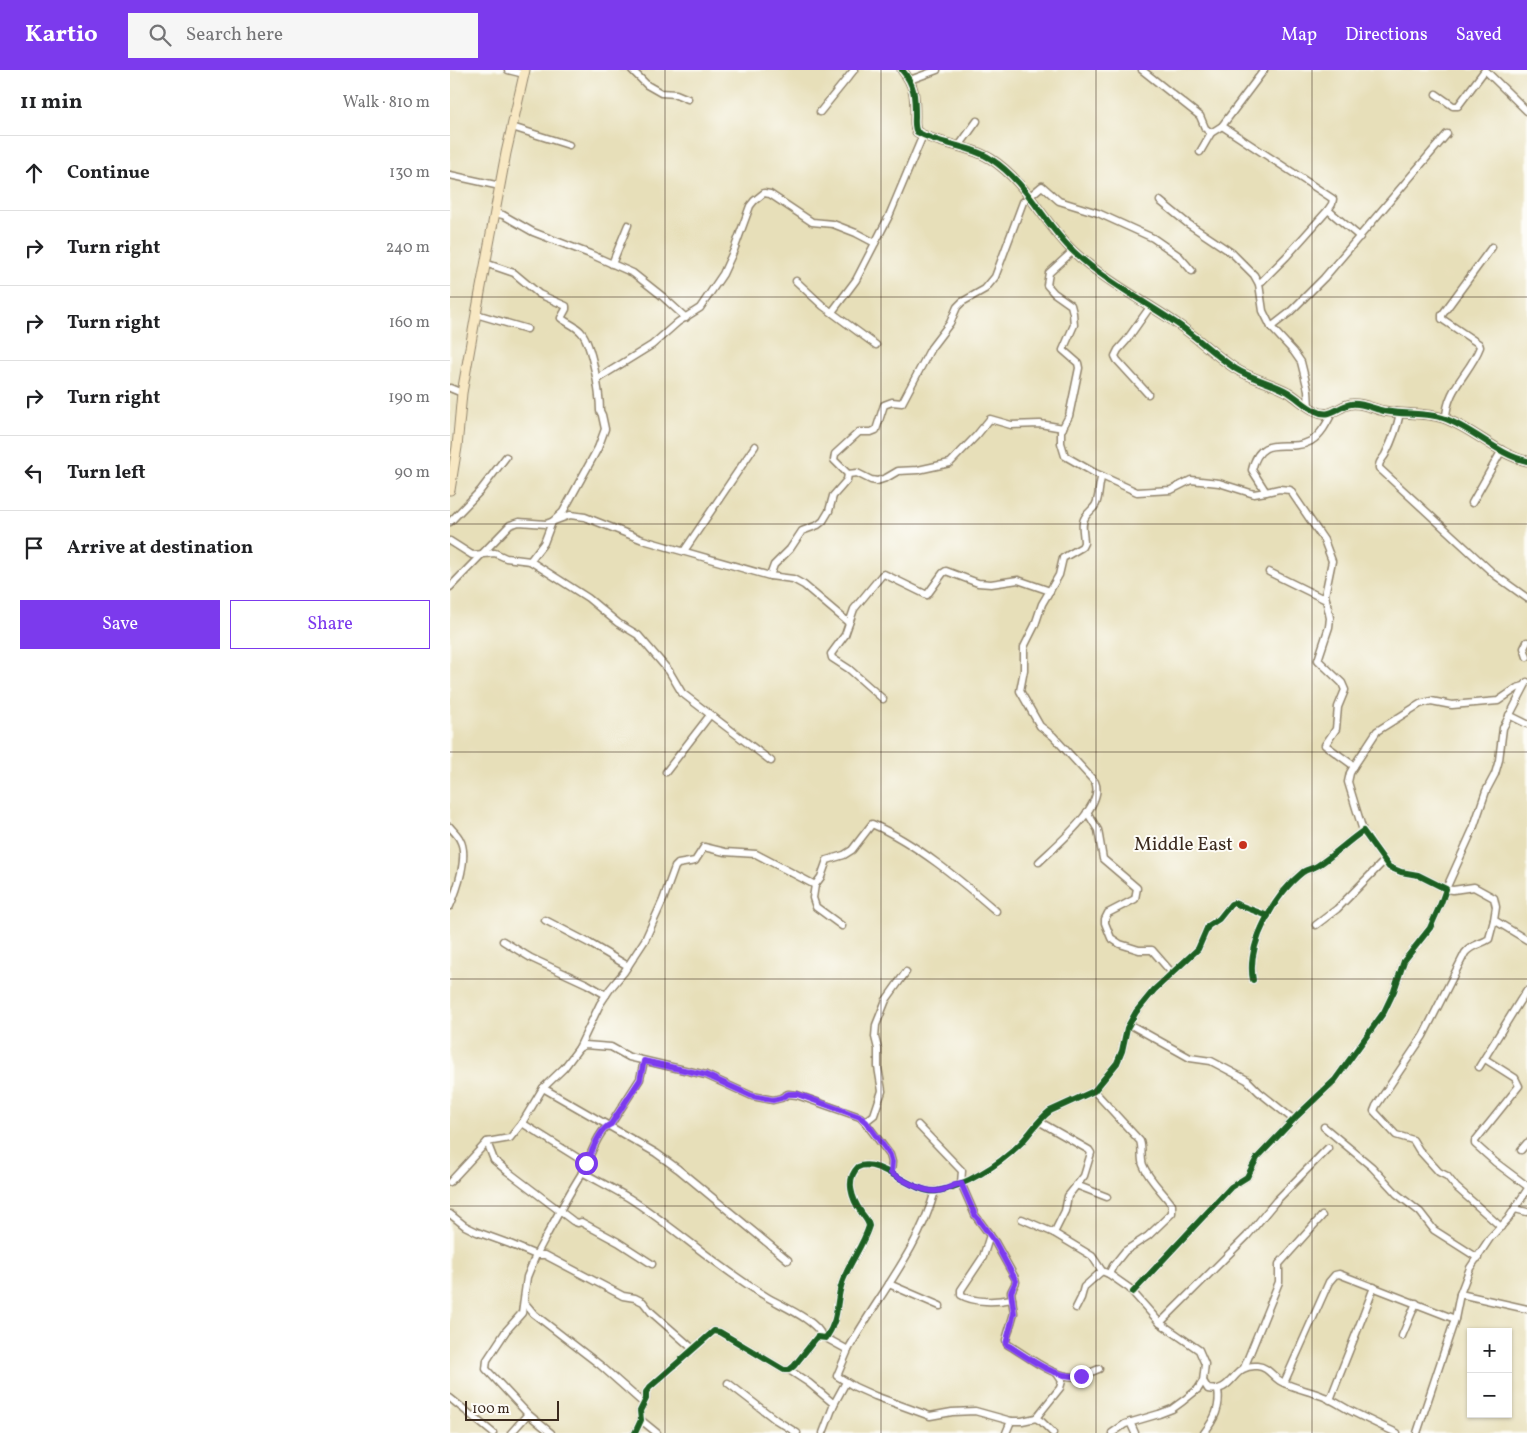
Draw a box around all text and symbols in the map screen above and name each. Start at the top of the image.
search box [128,13,478,58]
text: Kartio [25,18,98,52]
icon: search [146,21,174,49]
text: Search here [186,22,283,48]
text: Map [1281,23,1317,48]
text: Directions [1345,23,1428,48]
text: Saved [1456,23,1502,48]
text: 11 min [20,88,83,117]
text: Walk · 810 m [343,92,430,114]
icon: ahead [20,159,48,187]
text: Continue [67,160,150,186]
text: 130 m [389,162,430,184]
icon: right [20,234,48,262]
text: Turn right [67,235,160,261]
text: 240 m [386,237,430,259]
icon: right [20,309,48,337]
text: Turn right [67,310,160,336]
text: 160 m [389,312,430,334]
icon: right [20,384,48,412]
text: Turn right [67,385,160,411]
text: 190 m [388,387,430,409]
icon: left [20,459,48,487]
text: Turn left [67,460,146,486]
text: 90 m [394,462,430,484]
icon: arrive [20,534,48,562]
text: Arrive at destination [67,535,253,561]
button: Save [20,600,220,649]
button: Share [230,600,430,649]
place label: Middle East [1134,832,1233,858]
marker: Middle East [1237,839,1249,851]
route start [575,1152,598,1175]
map controls [1467,1328,1512,1418]
button: + [1467,1328,1512,1373]
route end [1070,1365,1093,1388]
button: − [1467,1373,1512,1418]
scale bar [465,1398,559,1421]
text: 100 m [472,1400,510,1419]

